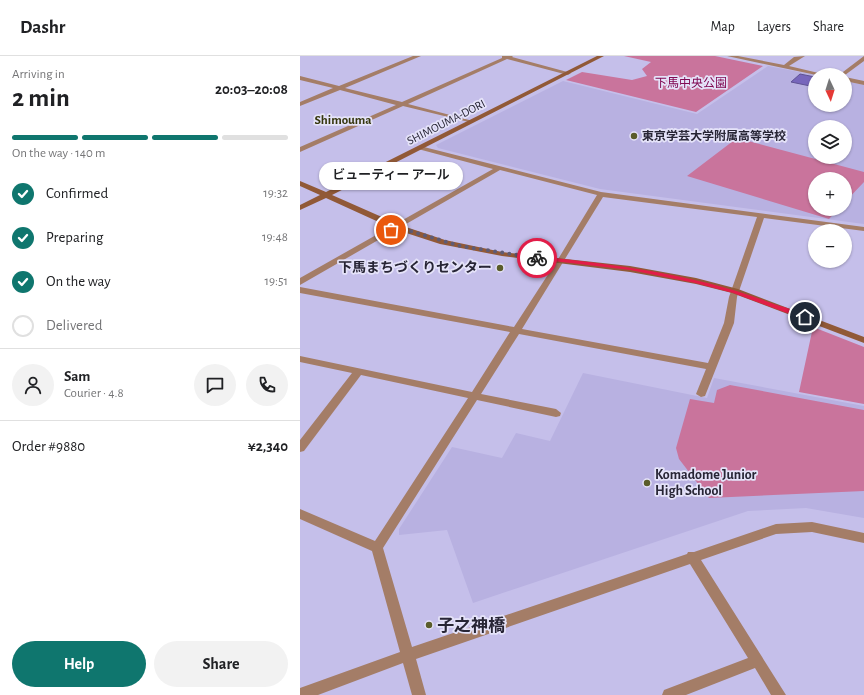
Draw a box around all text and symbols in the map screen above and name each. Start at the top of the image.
text: Dashr [20,18,65,37]
text: Map [710,20,735,34]
text: Layers [757,20,791,34]
text: Share [813,20,844,34]
text: Arriving in [12,68,65,81]
north arrow [808,68,852,112]
map controls [808,68,852,268]
park label: 下馬中央公園 [655,77,727,89]
text: 20:03–20:08 [215,82,288,97]
text: 2 min [12,85,70,111]
street label: SHIMOUMA-DORI [405,97,487,147]
district label: Shimouma [314,114,372,127]
button: layers [808,120,852,164]
place label: 東京学芸大学附属高等学校 [642,129,786,142]
marker: 東京学芸大学附属高等学校 [629,131,639,141]
text: On the way · 140 m [12,147,106,160]
callout: ビューティー アール [319,162,463,190]
text: ビューティー アール [332,169,450,182]
button: + [808,172,852,216]
icon: check [12,183,34,205]
text: Confirmed [46,186,108,201]
text: 19:32 [263,187,288,200]
pin [374,213,408,247]
icon: bag [380,219,402,241]
button: − [808,224,852,268]
icon: check [12,227,34,249]
text: Preparing [46,230,103,245]
text: 19:48 [262,231,288,244]
courier [517,238,557,278]
icon: bike [526,247,548,269]
place label: 下馬まちづくりセンター [338,260,492,275]
marker: 下馬まちづくりセンター [495,263,505,273]
icon: check [12,271,34,293]
text: On the way [46,274,111,289]
text: 19:51 [265,275,288,288]
pin [788,300,822,334]
icon: home [794,306,816,328]
text: Delivered [46,318,103,333]
button: person [12,364,54,406]
button: chat [194,364,236,406]
button: phone [246,364,288,406]
text: Sam [64,369,90,384]
text: Courier · 4.8 [64,387,124,400]
text: Order #9880 [12,439,85,454]
text: ¥2,340 [248,439,288,454]
place label: Komadome Junior High School [655,468,757,498]
marker: Komadome Junior High School [642,478,652,488]
place label: 子之神橋 [437,616,506,634]
marker: 子之神橋 [424,620,434,630]
button: Help [12,641,146,687]
button: Share [154,641,288,687]

